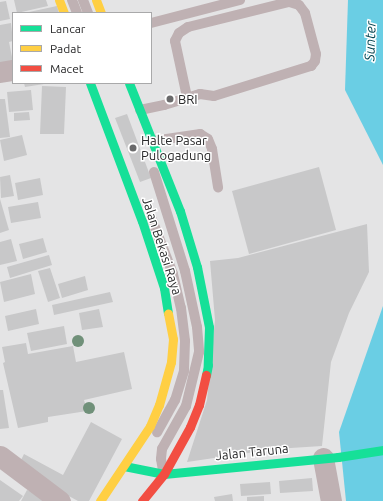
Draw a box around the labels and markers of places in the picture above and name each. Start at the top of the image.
place label: BRI [178,91,198,107]
marker: BRI [165,94,175,104]
place label: Halte Pasar Pulogadung [141,133,211,164]
marker: Halte Pasar Pulogadung [128,143,138,153]

